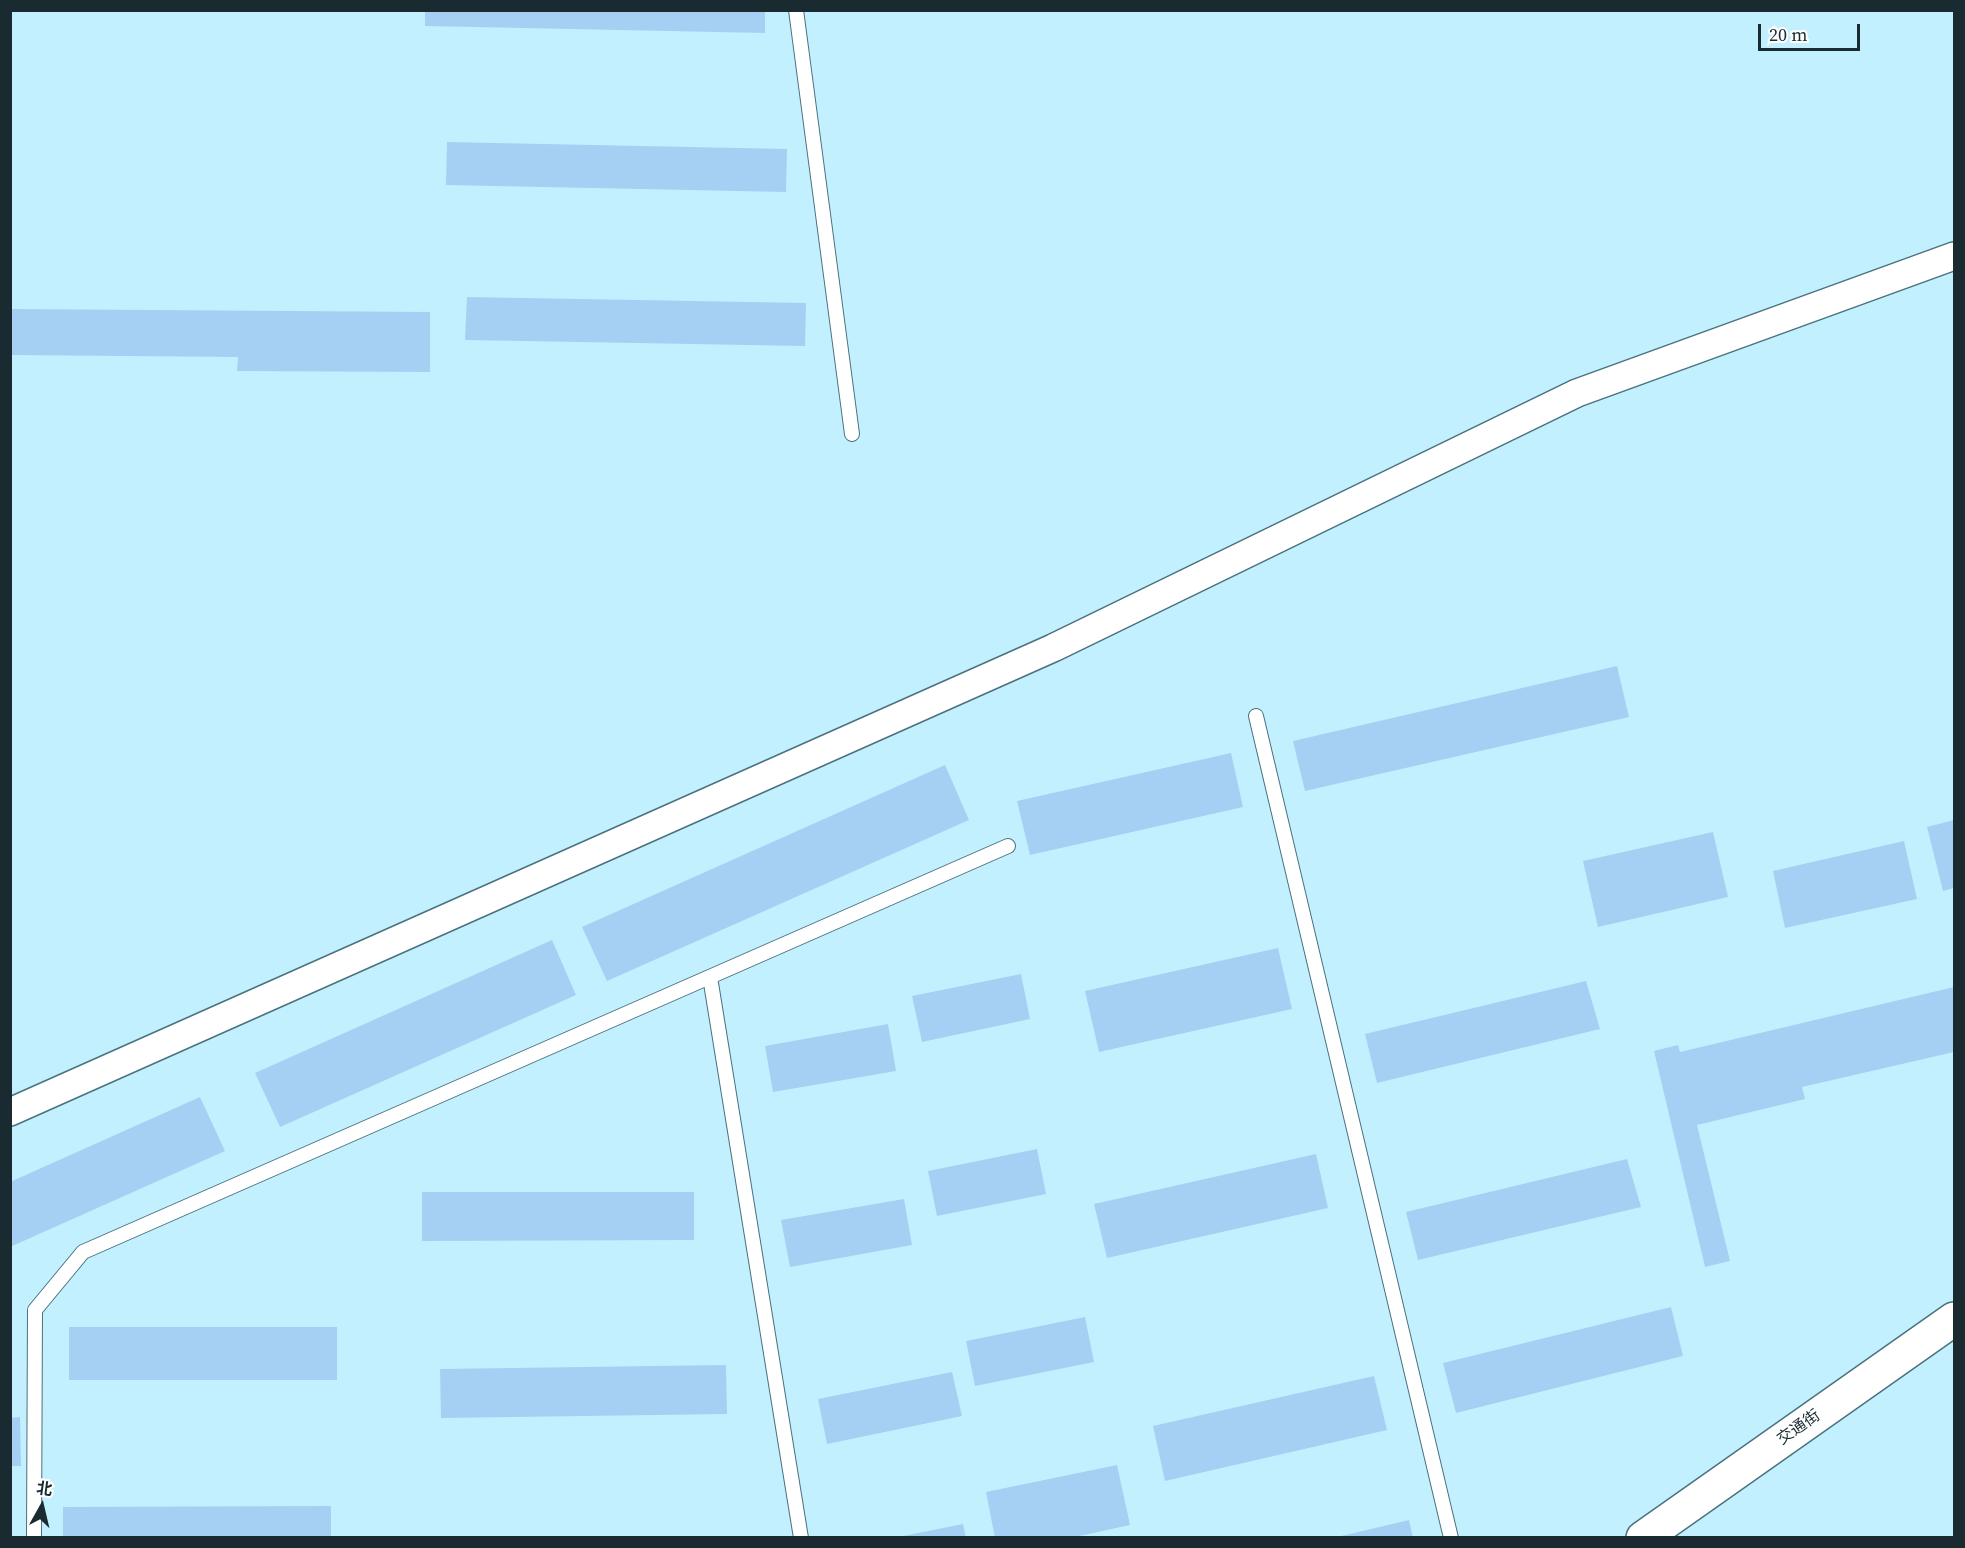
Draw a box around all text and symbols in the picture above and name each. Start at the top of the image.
scale bar [1761,12,1863,50]
text: 20 m [1769,22,1807,47]
street label: 交通街 [1774,1406,1824,1450]
north arrow [12,1476,72,1536]
text: 北 [35,1476,54,1500]

